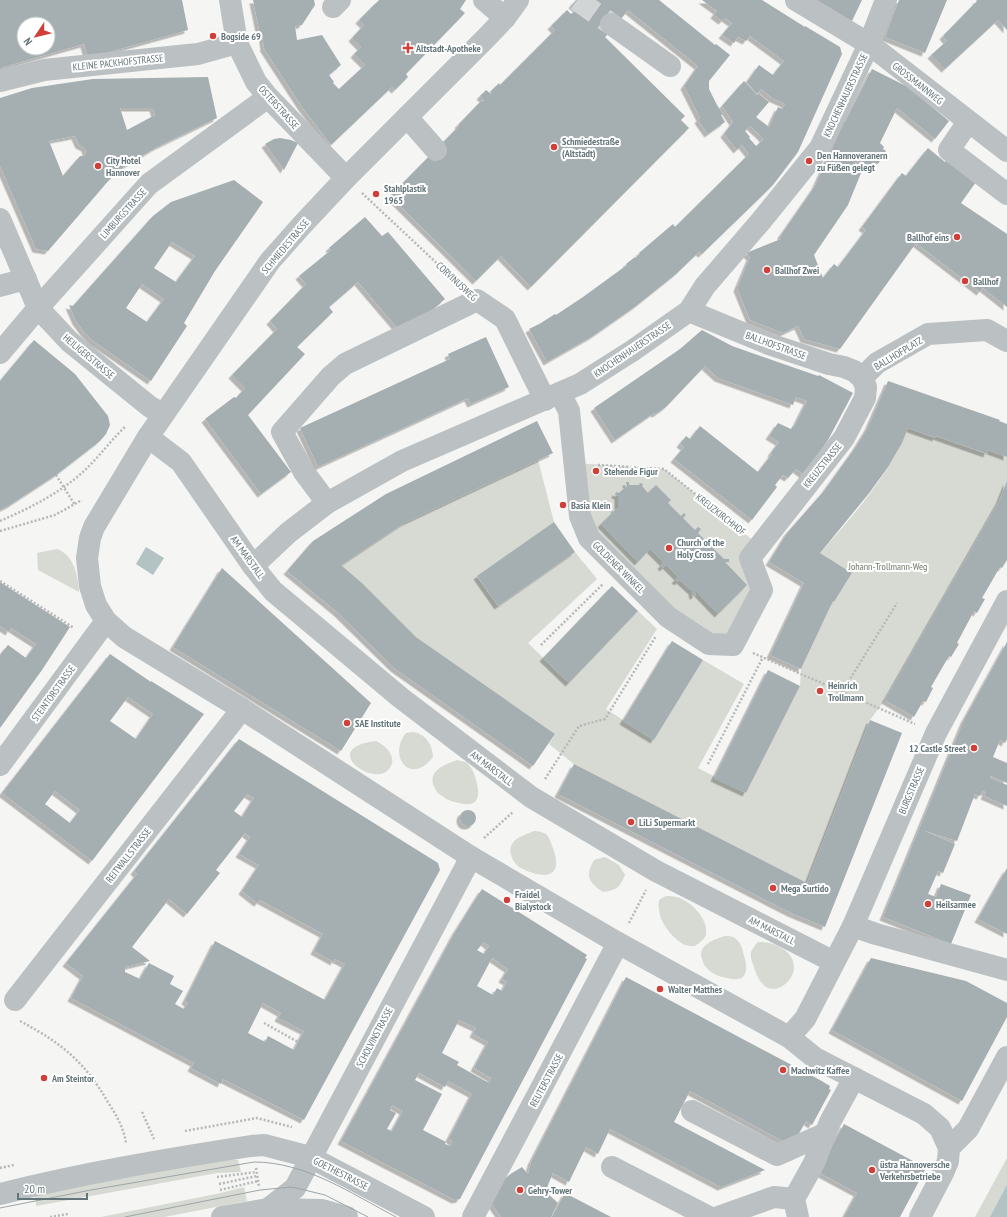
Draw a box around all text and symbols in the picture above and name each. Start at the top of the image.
north arrow [16,16,56,56]
place label: Bogside 69 [221,30,261,43]
marker: Bogside 69 [208,31,218,41]
text: N [20,35,35,48]
place label: Altstadt-Apotheke [415,42,481,55]
marker: Altstadt-Apotheke [403,43,413,53]
street label: KLEINE PACKHOFSTRASSE [72,51,164,74]
street label: KNOCHENHAUERSTRASSE [820,51,871,139]
street label: GROSSMANNWEG [890,59,946,107]
street label: OSTERSTRASSE [256,83,302,132]
place label: Schmiedestraße (Altstadt) [562,135,619,160]
marker: Schmiedestraße (Altstadt) [549,142,559,152]
place label: Den Hannoveranern zu Füßen gelegt [817,149,888,174]
place label: City Hotel Hannover [106,154,141,179]
marker: Den Hannoveranern zu Füßen gelegt [804,156,814,166]
marker: City Hotel Hannover [93,161,103,171]
place label: Stahlplastik 1965 [384,182,427,207]
street label: LIMBURGSTRASSE [97,186,149,241]
marker: Stahlplastik 1965 [371,189,381,199]
street label: SCHMIEDESTRASSE [259,216,312,276]
place label: Ballhof eins [907,231,949,244]
marker: Ballhof eins [952,232,962,242]
street label: CORVINUSWEG [433,259,480,304]
place label: Ballhof Zwei [775,264,819,277]
marker: Ballhof Zwei [762,265,772,275]
place label: Ballhof [973,275,1000,288]
marker: Ballhof [960,276,970,286]
street label: KNOCHENHAUERSTRASSE [591,319,674,380]
street label: BALLHOFSTRASSE [744,328,808,362]
street label: HEILIGERSTRASSE [60,331,117,382]
street label: BALLHOFPLATZ [872,334,925,373]
street label: KREUZSTRASSE [800,440,845,491]
place label: Stehende Figur [604,465,658,478]
marker: Stehende Figur [591,466,601,476]
street label: KREUZKIRCHHOF [693,491,748,538]
place label: Basia Klein [571,499,611,512]
marker: Basia Klein [558,500,568,510]
street label: AM MARSTALL [228,533,268,582]
place label: Church of the Holy Cross [677,536,724,561]
street label: GOLDENER WINKEL [590,539,648,597]
marker: Church of the Holy Cross [664,543,674,553]
park label: Johann-Trollmann-Weg [848,560,927,573]
street label: STEINTORSTRASSE [29,663,78,724]
place label: Heinrich Trollmann [828,679,864,704]
marker: Heinrich Trollmann [815,686,825,696]
place label: SAE Institute [355,717,401,730]
marker: SAE Institute [342,718,352,728]
place label: 12 Castle Street [909,742,966,755]
marker: 12 Castle Street [969,743,979,753]
street label: AM MARSTALL [468,748,516,789]
street label: BURGSTRASSE [896,765,927,816]
place label: LiLi Supermarkt [639,816,695,829]
marker: LiLi Supermarkt [626,817,636,827]
street label: REITWALLSTRASSE [103,825,154,885]
place label: Mega Surtido [781,882,829,895]
marker: Mega Surtido [768,883,778,893]
place label: Fraidel Bialystock [515,888,552,913]
marker: Fraidel Bialystock [502,895,512,905]
place label: Heilsarmee [936,898,976,911]
marker: Heilsarmee [923,899,933,909]
street label: AM MARSTALL [746,913,798,948]
place label: Walter Matthes [667,983,723,996]
marker: Walter Matthes [655,984,665,994]
street label: SCHOLVINSTRASSE [353,1005,396,1070]
street label: REUTERSTRASSE [527,1051,566,1109]
place label: Machwitz Kaffee [791,1064,850,1077]
marker: Machwitz Kaffee [778,1065,788,1075]
place label: Am Steintor [51,1072,94,1085]
marker: Am Steintor [39,1073,49,1083]
street label: GOETHESTRASSE [311,1154,370,1193]
place label: üstra Hannoversche Verkehrsbetriebe [879,1158,950,1183]
marker: üstra Hannoversche Verkehrsbetriebe [867,1165,877,1175]
scale bar [18,1175,87,1201]
text: 20 m [24,1181,45,1196]
place label: Gehry-Tower [528,1184,572,1197]
marker: Gehry-Tower [515,1185,525,1195]

